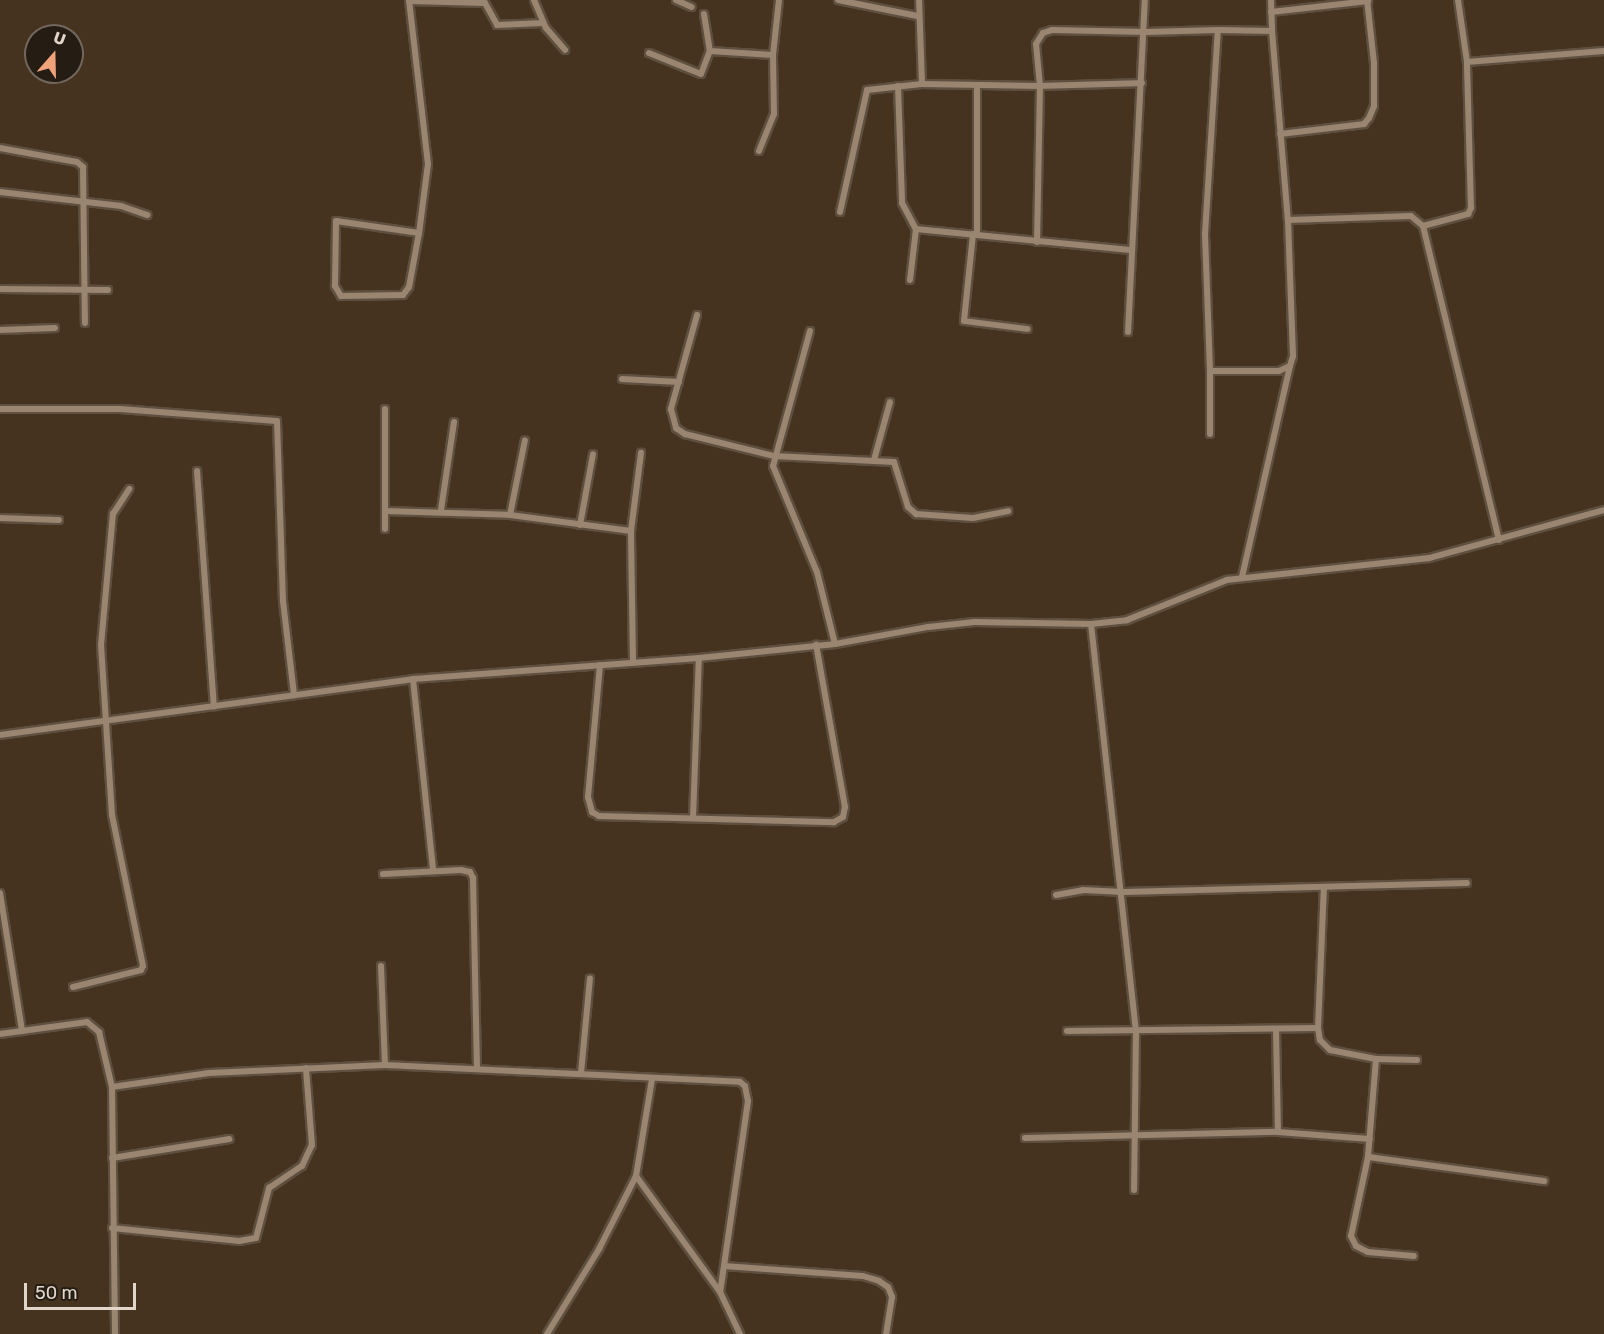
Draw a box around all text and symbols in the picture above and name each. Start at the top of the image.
north arrow [24,24,84,84]
text: U [51,28,68,49]
scale bar [27,1271,140,1309]
text: 50 m [35,1282,78,1304]

